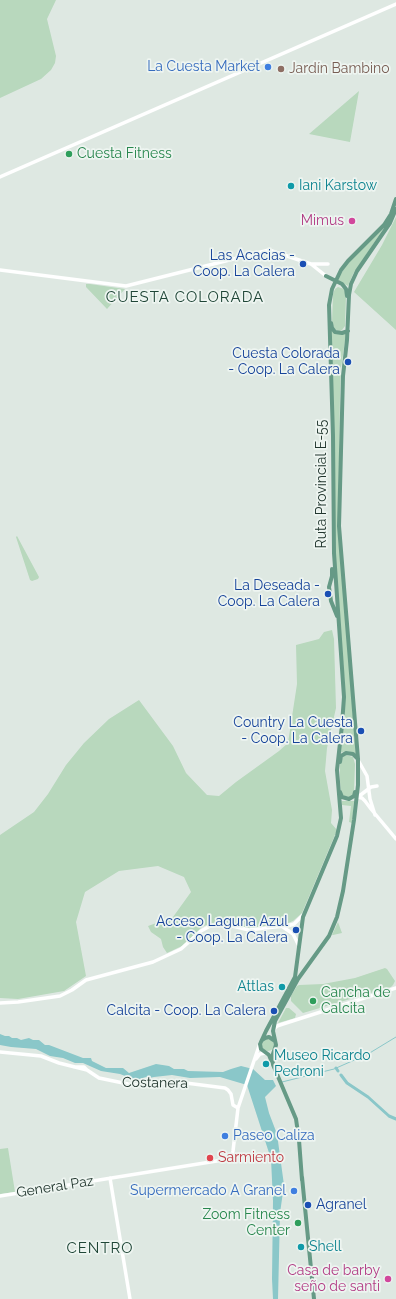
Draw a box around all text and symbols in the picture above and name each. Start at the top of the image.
place label: La Cuesta Market [147,59,260,75]
place label: Jardín Bambino [289,61,389,77]
marker: La Cuesta Market [263,62,273,72]
marker: Jardín Bambino [276,64,286,74]
place label: Cuesta Fitness [77,146,172,162]
marker: Cuesta Fitness [64,149,74,159]
place label: Iani Karstow [299,178,377,194]
marker: Iani Karstow [286,181,296,191]
place label: Mimus [301,213,344,229]
marker: Mimus [347,216,357,226]
place label: Las Acacias - Coop. La Calera [193,248,295,280]
marker: Las Acacias - Coop. La Calera [298,259,308,269]
district label: CUESTA COLORADA [106,288,264,306]
place label: Cuesta Colorada - Coop. La Calera [228,346,340,378]
marker: Cuesta Colorada - Coop. La Calera [343,357,353,367]
street label: Ruta Provincial E-55 [314,420,330,548]
place label: La Deseada - Coop. La Calera [218,578,320,610]
marker: La Deseada - Coop. La Calera [323,589,333,599]
place label: Country La Cuesta - Coop. La Calera [233,715,353,748]
marker: Country La Cuesta - Coop. La Calera [356,726,366,736]
place label: Acceso Laguna Azul - Coop. La Calera [156,914,288,946]
marker: Acceso Laguna Azul - Coop. La Calera [291,925,301,935]
place label: Attlas [237,979,274,995]
marker: Attlas [277,982,287,992]
place label: Cancha de Calcita [321,985,390,1018]
marker: Cancha de Calcita [308,996,318,1006]
place label: Calcita - Coop. La Calera [107,1003,266,1019]
marker: Calcita - Coop. La Calera [269,1006,279,1016]
place label: Museo Ricardo Pedroni [274,1048,371,1080]
marker: Museo Ricardo Pedroni [261,1059,271,1069]
street label: Costanera [122,1074,188,1092]
place label: Paseo Caliza [233,1128,315,1144]
marker: Paseo Caliza [220,1131,230,1141]
place label: Sarmiento [218,1150,284,1166]
marker: Sarmiento [205,1153,215,1163]
street label: General Paz [15,1173,95,1201]
place label: Supermercado A Granel [130,1183,286,1199]
marker: Supermercado A Granel [289,1186,299,1196]
place label: Agranel [316,1197,367,1213]
marker: Agranel [303,1200,313,1210]
place label: Zoom Fitness Center [202,1207,290,1240]
marker: Zoom Fitness Center [293,1218,303,1228]
district label: CENTRO [66,1239,134,1257]
place label: Shell [309,1239,341,1255]
marker: Shell [296,1242,306,1252]
place label: Casa de barby seño de santi [287,1263,380,1296]
marker: Casa de barby seño de santi [383,1274,393,1284]

